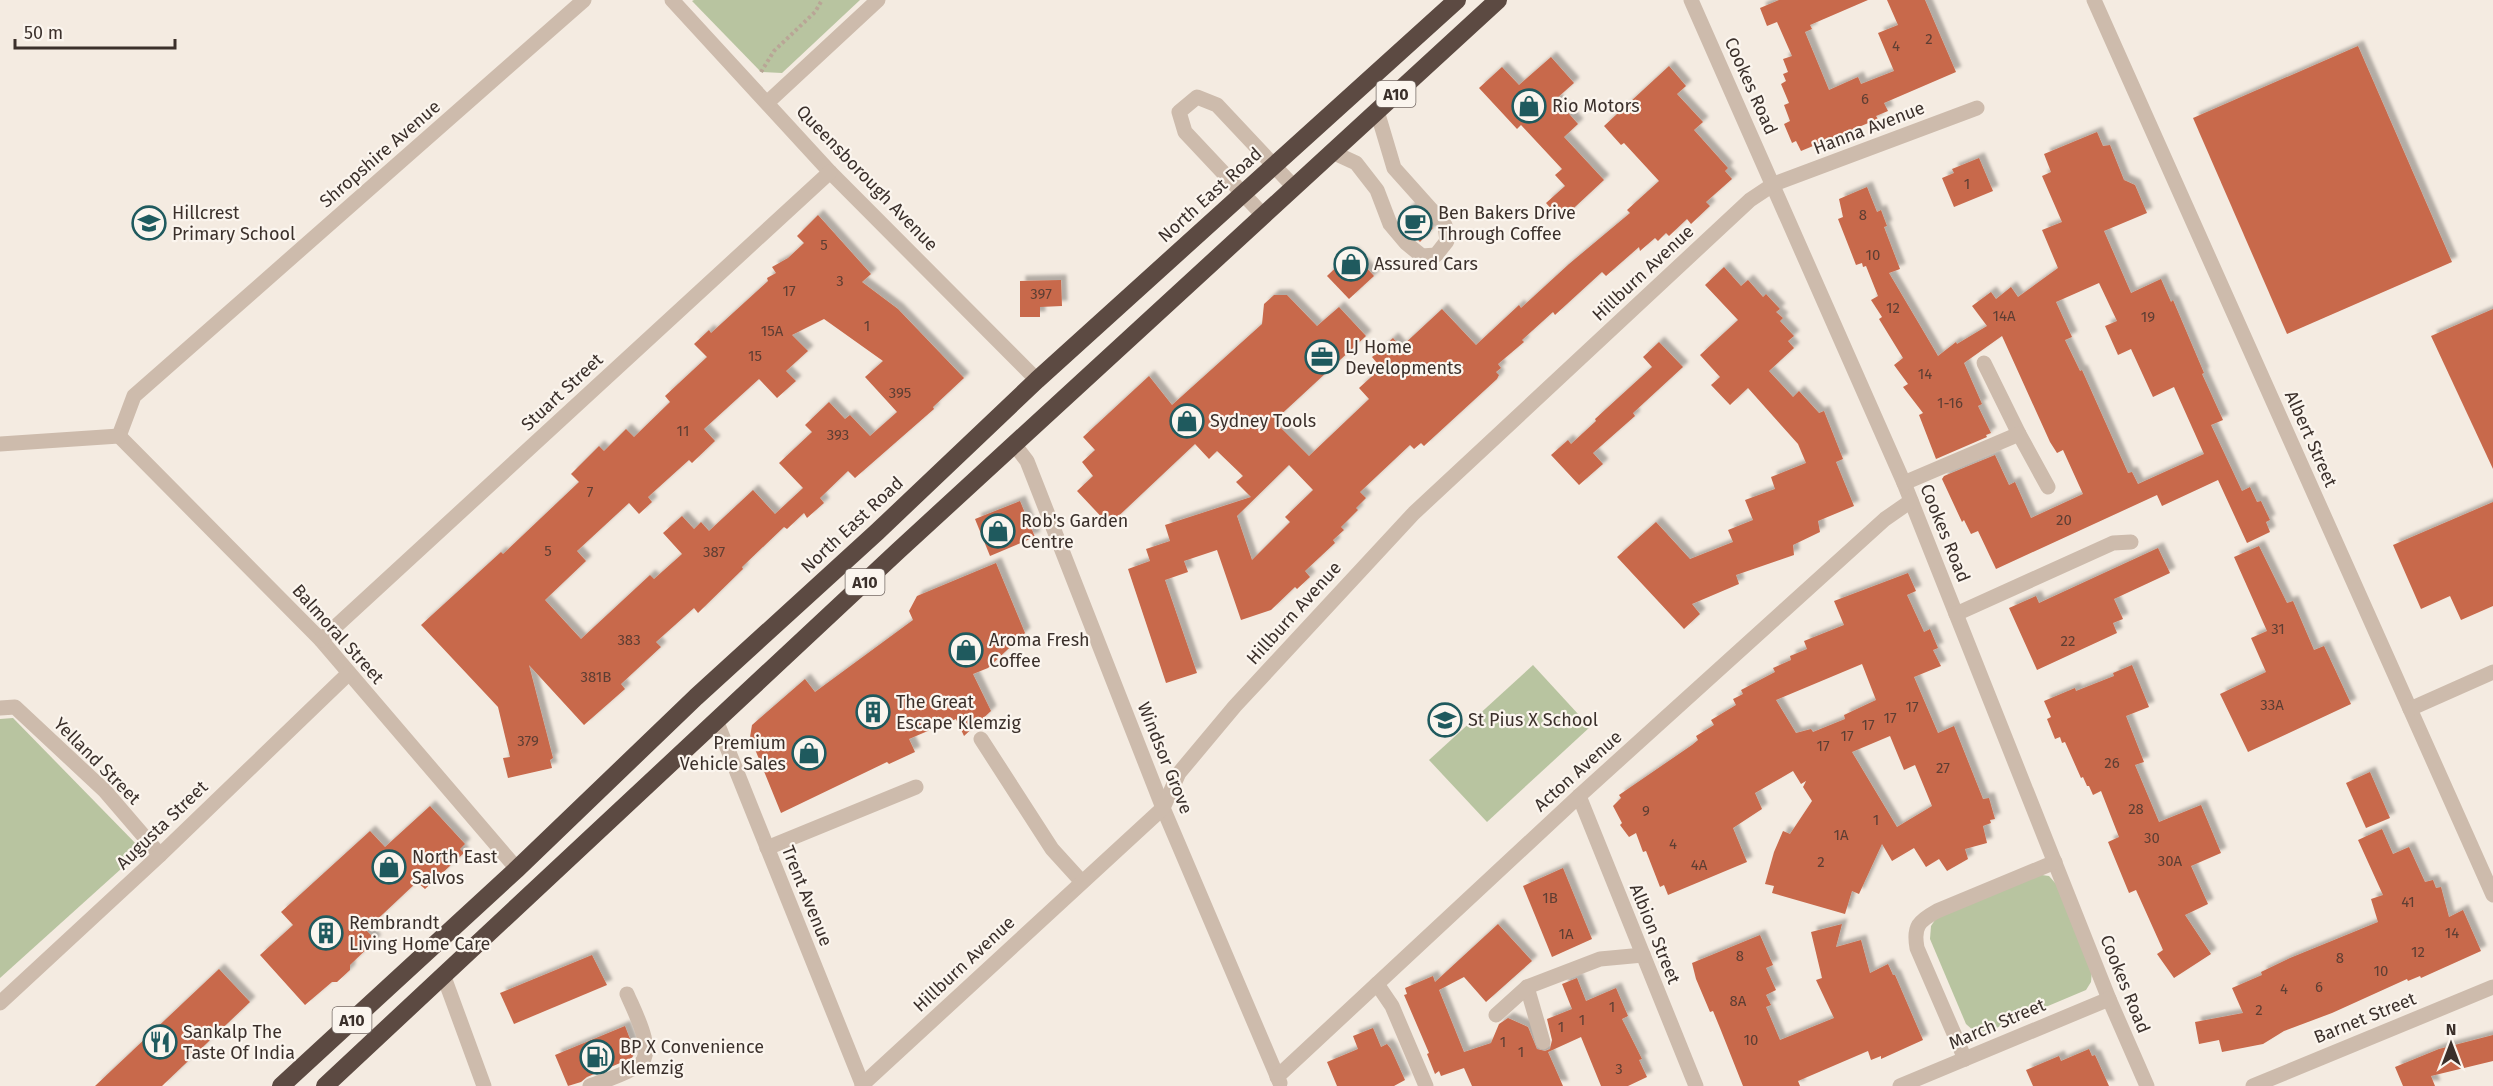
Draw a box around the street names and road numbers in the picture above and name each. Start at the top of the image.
street label: Cookes Road [1720,34,1782,138]
road number: A10 [1376,81,1416,107]
street label: Shropshire Avenue [315,96,445,212]
street label: Hanna Avenue [1810,97,1928,159]
street label: Queensborough Avenue [792,100,942,256]
street label: North East Road [1154,143,1266,247]
street label: Hillburn Avenue [1588,220,1698,326]
street label: Stuart Street [517,348,608,435]
street label: Albert Street [2280,387,2342,491]
street label: North East Road [796,472,908,578]
street label: Cookes Road [1915,481,1975,585]
street label: Hillburn Avenue [1242,557,1346,669]
road number: A10 [846,569,884,595]
street label: Balmoral Street [287,580,389,689]
street label: Windsor Grove [1133,699,1197,817]
street label: Yelland Street [49,713,145,809]
street label: Acton Avenue [1529,726,1627,816]
street label: Augusta Street [112,776,213,874]
street label: Trent Avenue [777,842,837,950]
street label: Albion Street [1625,881,1685,988]
street label: Hillburn Avenue [909,911,1019,1017]
street label: Cookes Road [2095,932,2155,1036]
street label: Barnet Street [2311,987,2420,1048]
street label: March Street [1945,994,2049,1054]
road number: A10 [332,1007,372,1033]

